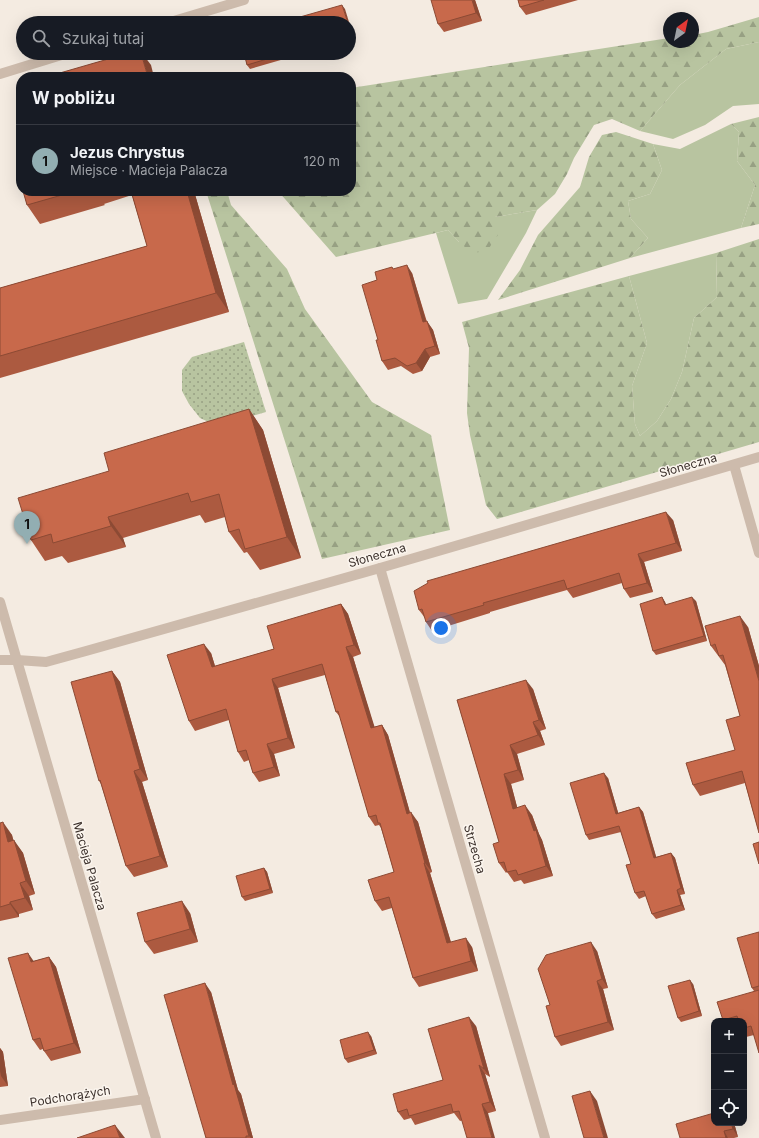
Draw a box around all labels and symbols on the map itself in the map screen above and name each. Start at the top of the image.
north arrow [663,12,699,48]
street label: Słoneczna [658,450,718,480]
pin: 1 [14,511,40,544]
street label: Słoneczna [347,540,407,570]
your location [431,618,451,638]
street label: Macieja Palacza [70,820,110,912]
street label: Strzecha [461,823,489,875]
street label: Podchorążych [29,1082,111,1110]

